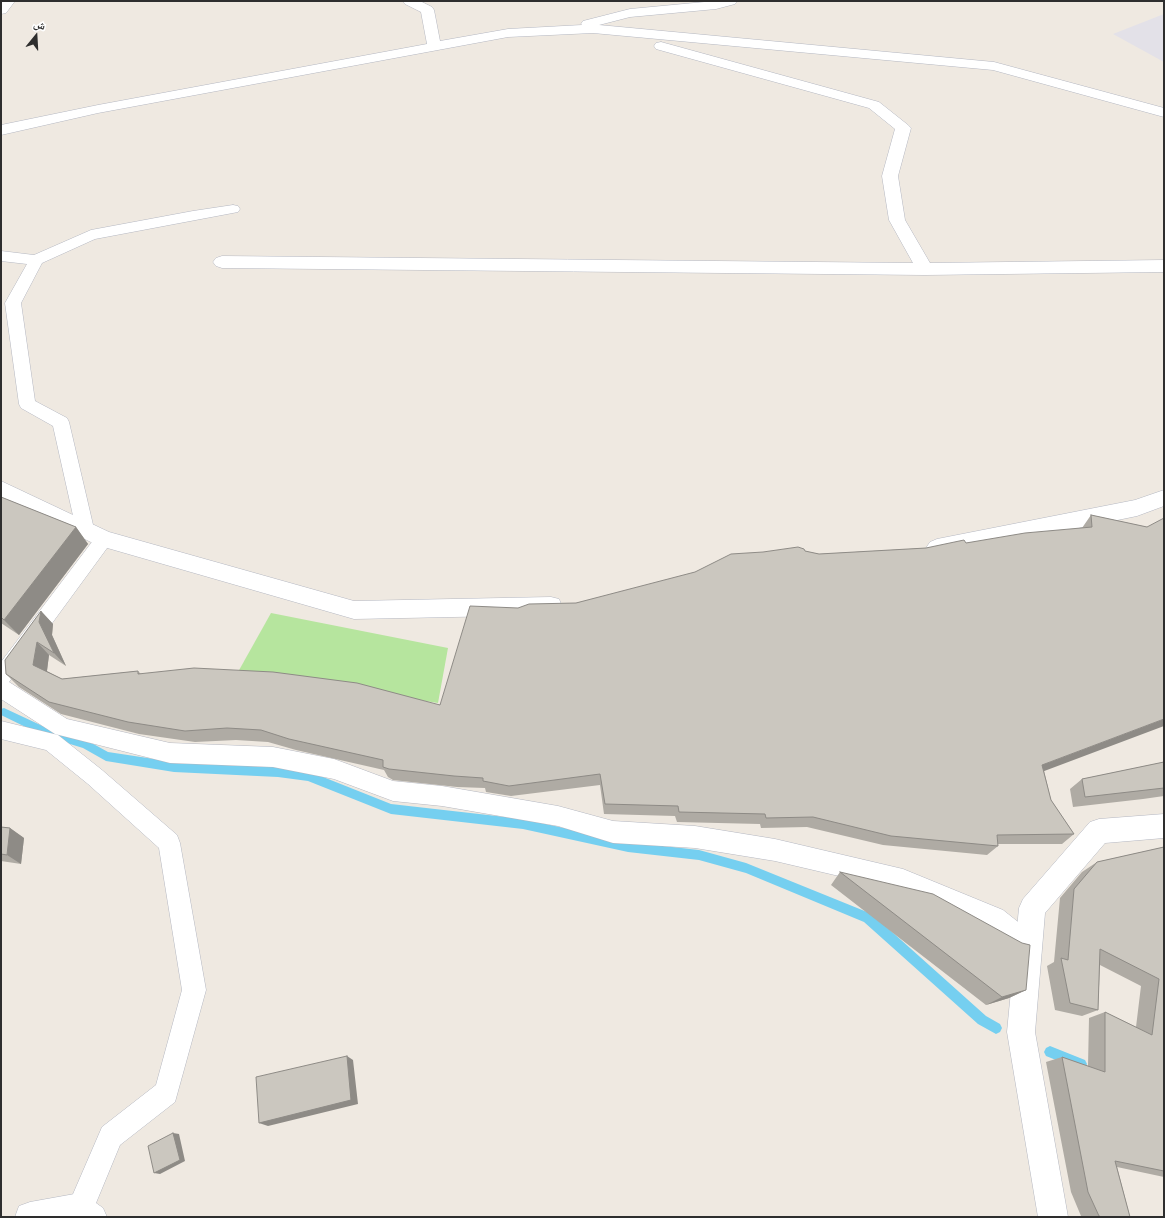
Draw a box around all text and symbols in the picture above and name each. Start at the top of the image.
text: ش [32,15,48,33]
north arrow [16,16,56,56]

